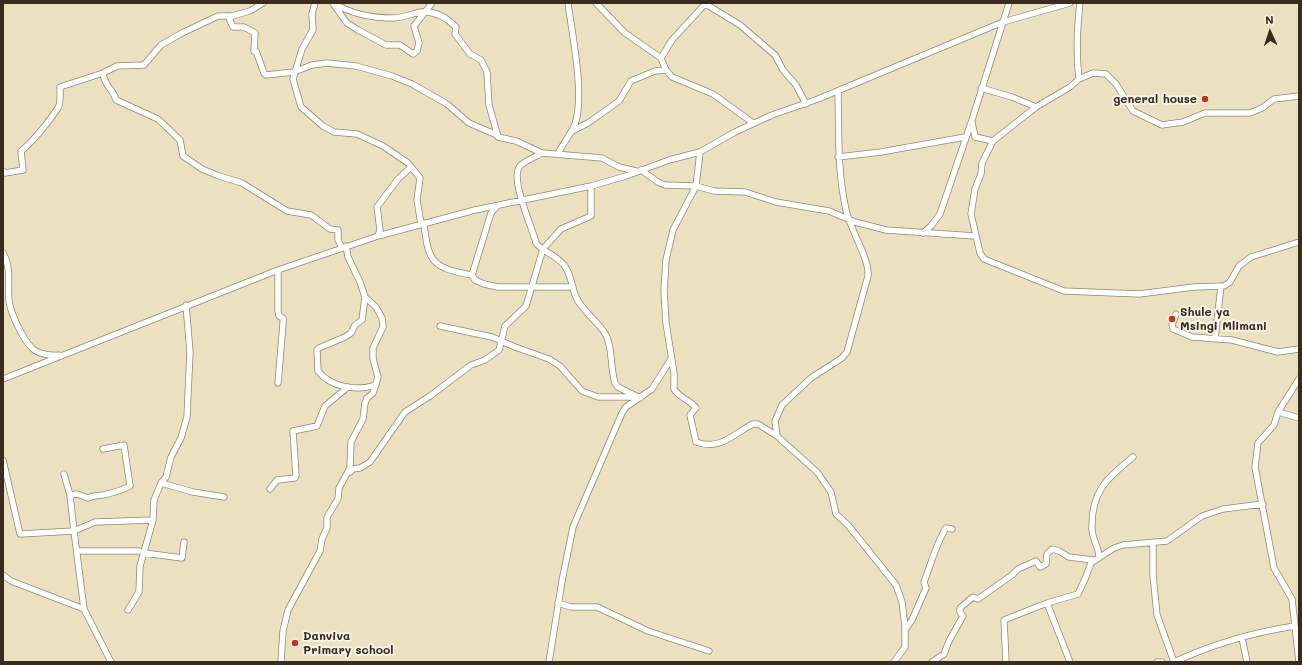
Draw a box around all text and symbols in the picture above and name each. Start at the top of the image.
north arrow [1250,12,1290,52]
text: N [1265,12,1274,27]
place label: general house [1113,92,1197,106]
marker: general house [1200,94,1210,104]
place label: Shule ya Msingi Mlimani [1180,305,1267,333]
marker: Shule ya Msingi Mlimani [1167,314,1177,324]
place label: Danviva Primary school [303,629,393,657]
marker: Danviva Primary school [290,638,300,648]

